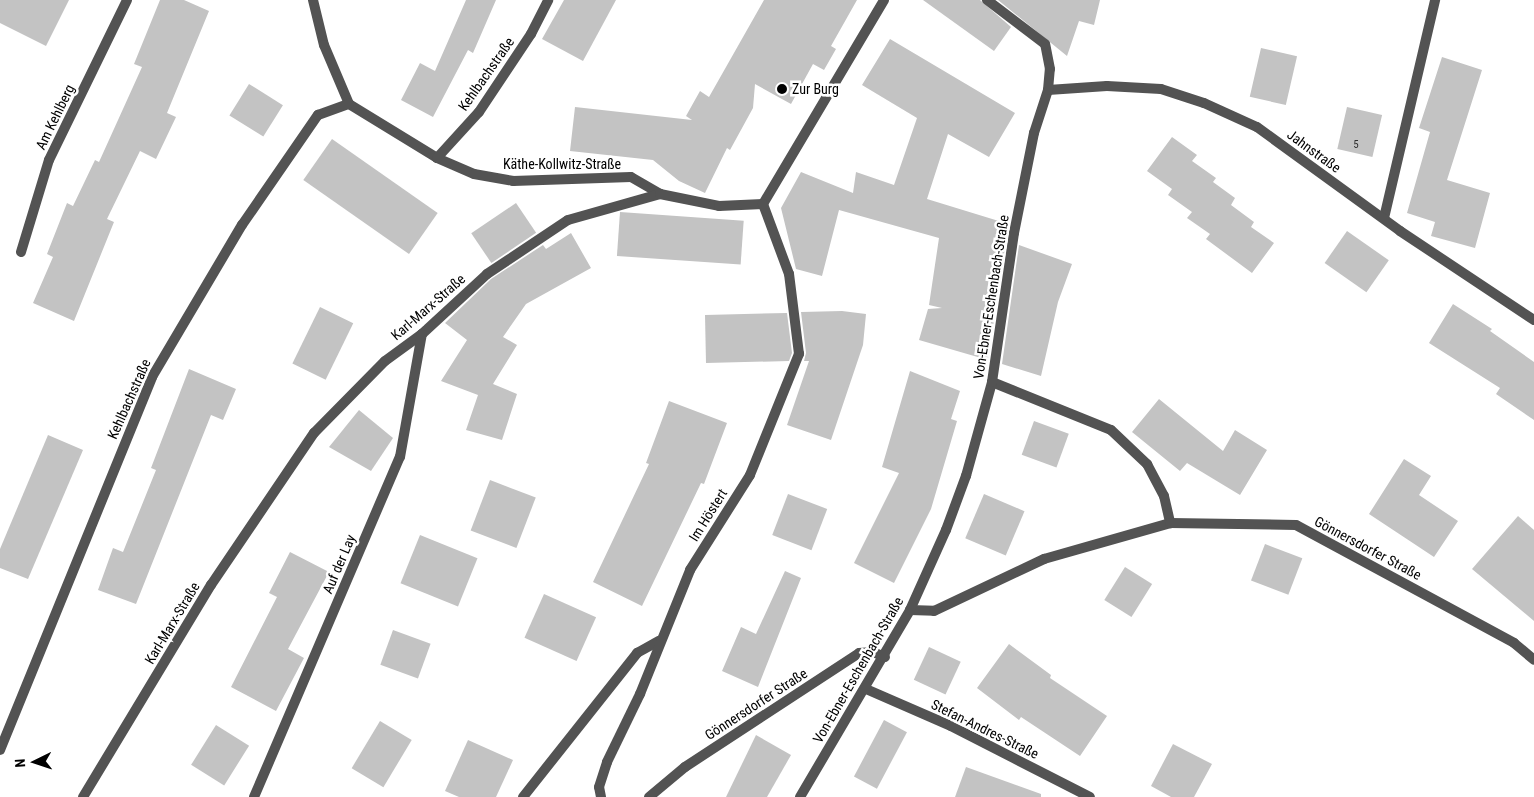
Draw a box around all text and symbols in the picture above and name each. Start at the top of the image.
street label: Kehlbachstraße [454,34,518,114]
place label: Zur Burg [792,81,839,97]
street label: Am Kehlberg [32,82,78,152]
marker: Zur Burg [776,83,788,95]
street label: Jahnstraße [1284,126,1344,176]
house number: 5 [1353,138,1359,152]
street label: Käthe-Kollwitz-Straße [503,156,621,172]
street label: Von-Ebner-Eschenbach-Straße [970,214,1012,380]
street label: Karl-Marx-Straße [388,270,468,344]
street label: Kehlbachstraße [104,356,154,442]
street label: Im Höstert [685,486,731,544]
street label: Gönnersdorfer Straße [1312,513,1424,583]
street label: Auf der Lay [319,532,359,596]
street label: Karl-Marx-Straße [141,579,203,667]
street label: Von-Ebner-Eschenbach-Straße [809,594,907,746]
street label: Gönnersdorfer Straße [702,665,810,743]
street label: Stefan-Andres-Straße [928,696,1042,762]
north arrow [10,737,60,787]
text: N [12,758,28,768]

